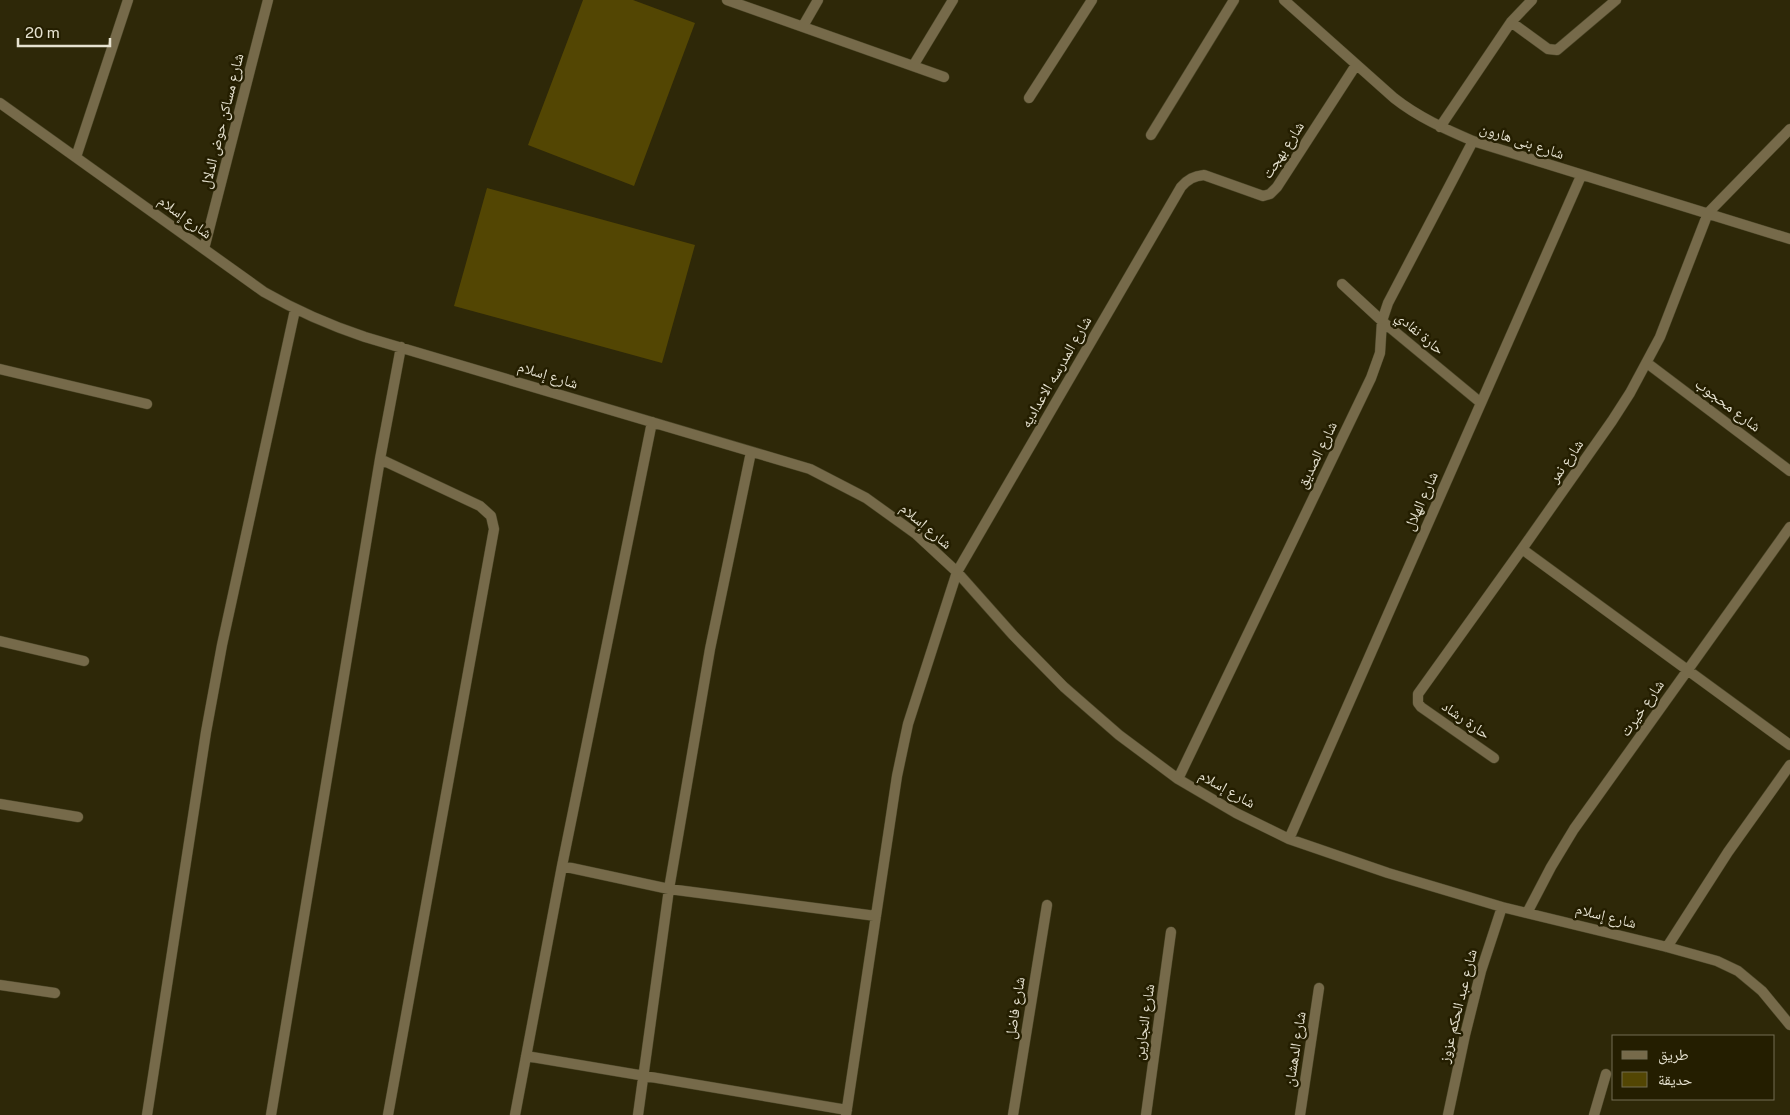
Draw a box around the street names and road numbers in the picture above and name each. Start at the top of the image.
street label: شارع مساكن حوض الدلال [197,51,248,191]
street label: شارع بهجت [1258,118,1309,182]
street label: شارع بنى هارون [1477,119,1567,164]
street label: شارع إسلام [154,191,216,243]
street label: حارة نفادي [1390,307,1448,361]
street label: شارع المدرسه الاعداديه [1017,313,1096,432]
street label: شارع إسلام [515,357,580,394]
street label: شارع محجوب [1691,374,1764,436]
street label: شارع الصديق [1293,418,1342,492]
street label: شارع نمر [1544,436,1588,487]
street label: شارع الهلال [1400,469,1443,534]
street label: شارع إسلام [896,499,956,554]
street label: شارع خيرت [1616,676,1669,740]
street label: حارة رشاد [1438,697,1494,743]
street label: شارع إسلام [1195,766,1259,813]
street label: شارع إسلام [1573,900,1638,933]
street label: شارع عبد الحكم عزوز [1435,947,1482,1066]
street label: شارع فاضل [1001,975,1030,1041]
street label: شارع النجارين [1130,983,1159,1061]
street label: شارع الدهشان [1280,1010,1311,1088]

